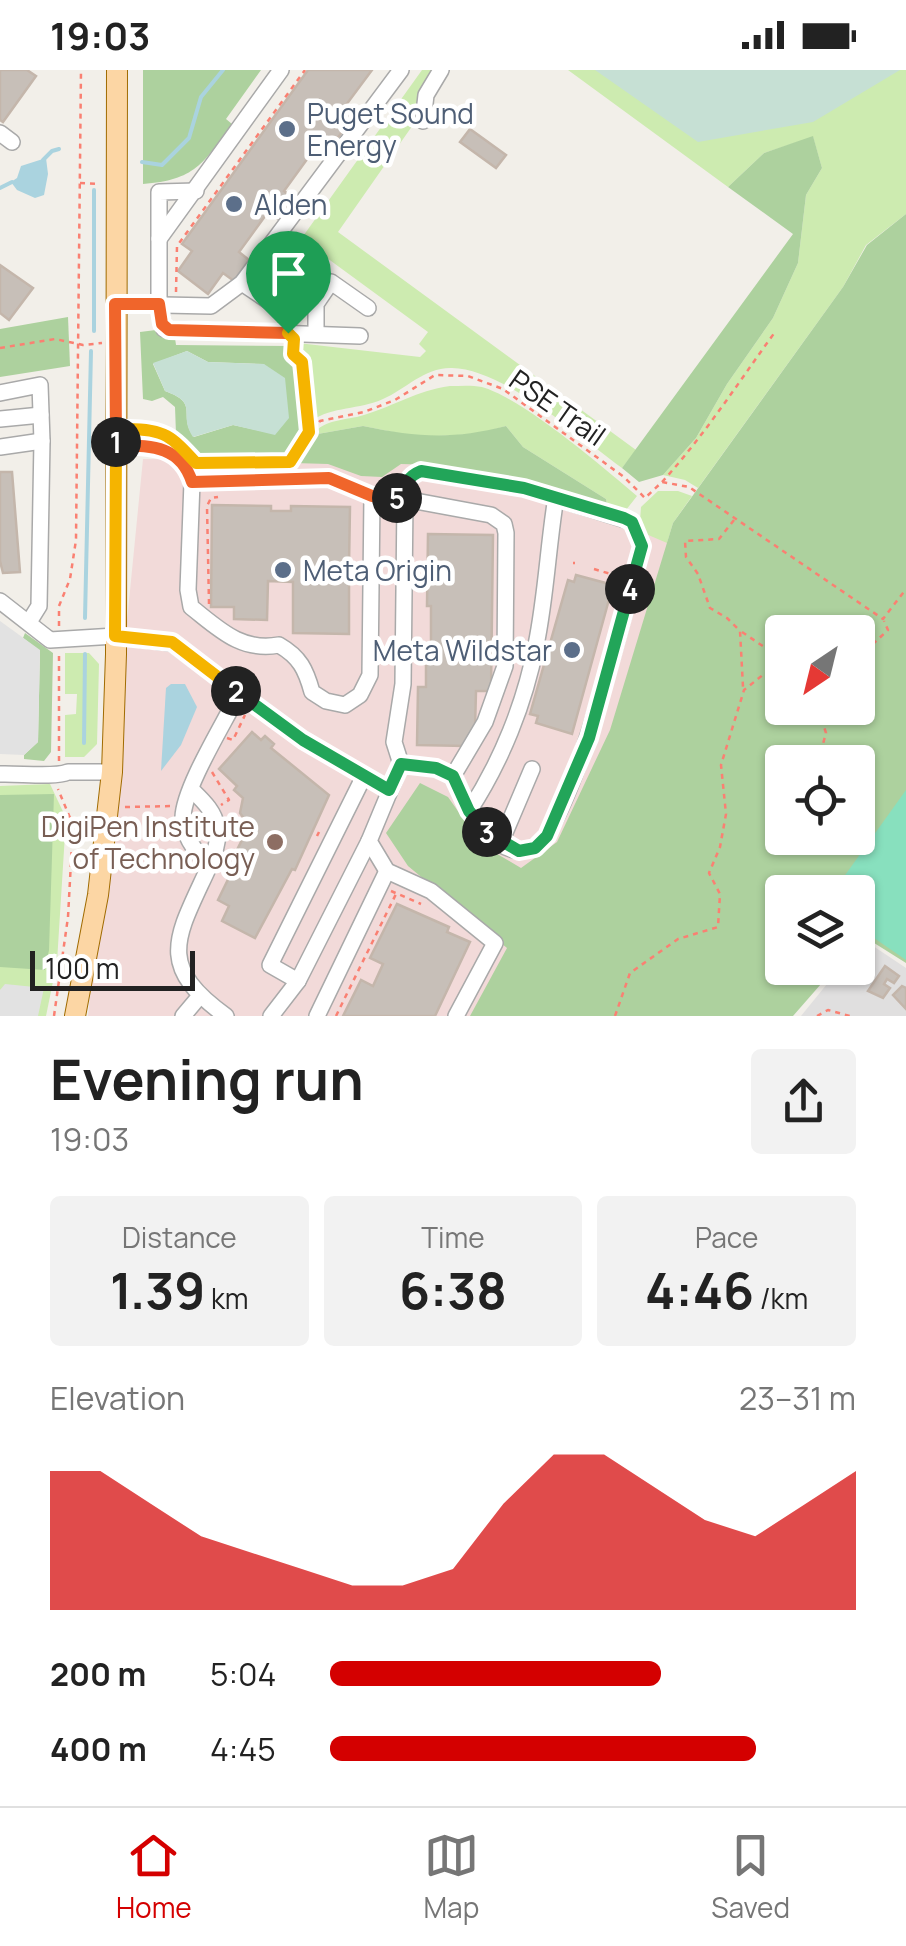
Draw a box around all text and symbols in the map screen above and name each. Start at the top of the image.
text: 19:03 [50,9,150,61]
place label: Puget Sound Energy [307,94,474,164]
marker: Puget Sound Energy [276,118,298,140]
place label: Alden [254,185,327,223]
marker: Alden [223,193,245,215]
pin [246,231,331,334]
icon: arrive [261,246,316,301]
street label: PSE Trail [502,360,614,454]
pin: 1 [91,417,141,467]
text: 1 [110,423,122,461]
pin: 5 [372,473,422,523]
text: 5 [389,479,405,517]
place label: Meta Origin [303,551,452,589]
marker: Meta Origin [272,559,294,581]
pin: 4 [605,564,655,614]
text: 4 [621,570,639,608]
north arrow [765,615,875,725]
map controls [765,615,875,985]
place label: Meta Wildstar [373,631,552,669]
marker: Meta Wildstar [561,639,583,661]
pin: 2 [211,666,261,716]
text: 2 [228,672,244,710]
button: locate [765,745,875,855]
place label: DigiPen Institute of Technology [41,807,255,877]
pin: 3 [462,807,512,857]
text: 3 [479,813,495,851]
marker: DigiPen Institute of Technology [264,831,286,853]
button: layers [765,875,875,985]
scale bar [30,946,195,990]
text: 100 m [45,949,119,987]
text: Evening run [50,1041,364,1117]
button: share [751,1049,856,1154]
text: 19:03 [50,1117,129,1161]
text: Distance [122,1218,237,1256]
text: Time [421,1218,485,1256]
text: Pace [695,1218,758,1256]
text: 1.39 [110,1256,205,1324]
text: 6:38 [399,1256,507,1324]
text: 4:46 [645,1256,754,1324]
text: km [205,1279,249,1317]
text: /km [754,1279,808,1317]
text: Elevation [50,1376,185,1420]
text: 23–31 m [739,1376,856,1420]
text: 200 m [50,1652,146,1696]
text: 5:04 [210,1652,276,1696]
text: 400 m [50,1727,147,1771]
text: 4:45 [210,1727,276,1771]
tab: Home [116,1828,192,1926]
tab: Map [424,1828,479,1926]
tab: Saved [711,1828,790,1926]

